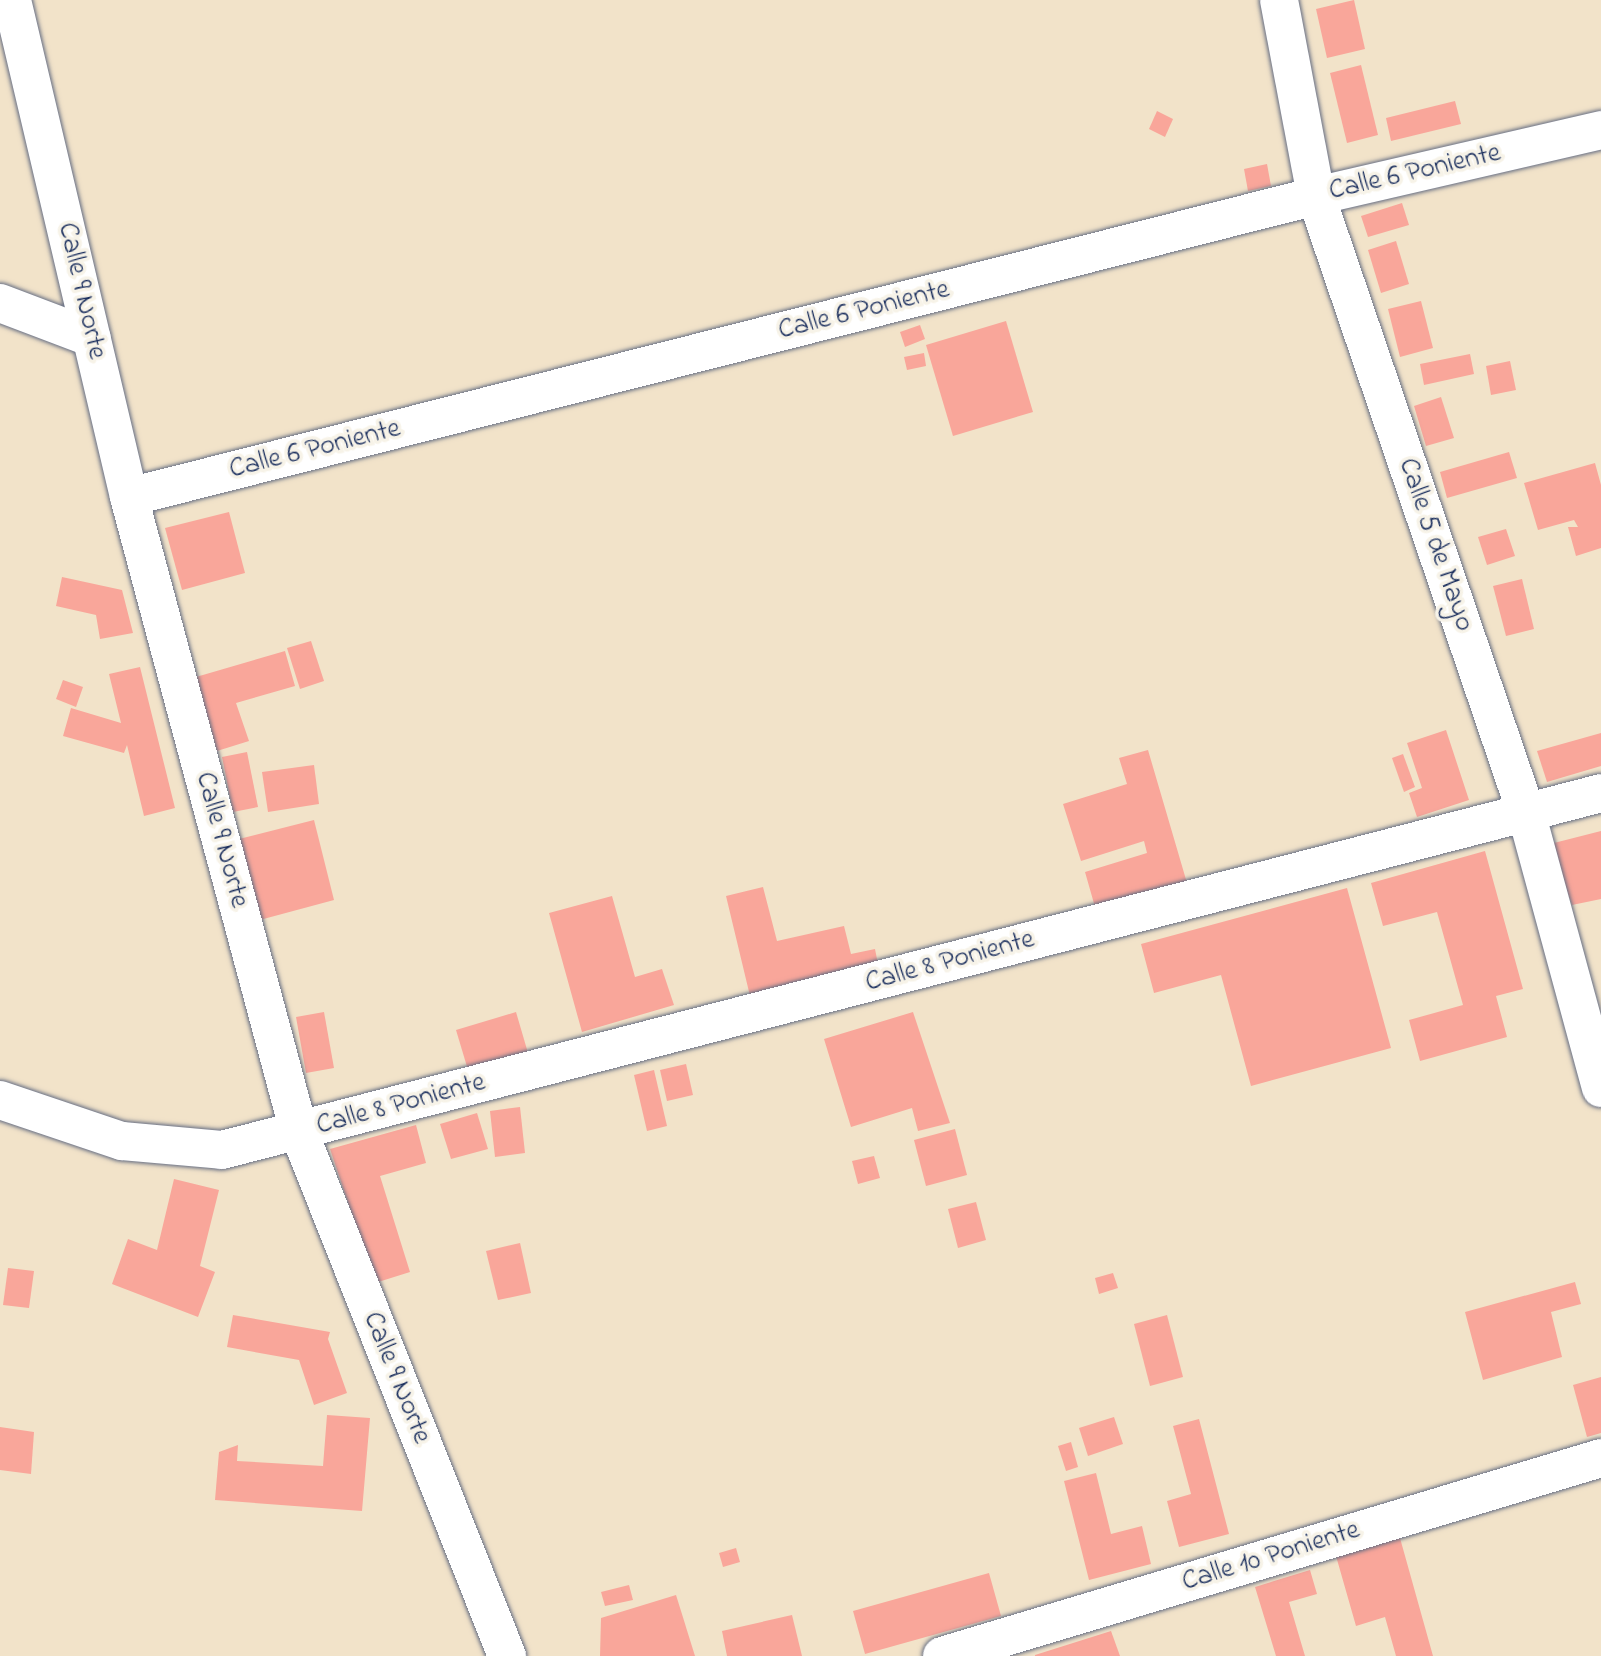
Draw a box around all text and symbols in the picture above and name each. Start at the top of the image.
street label: Calle 6 Poniente [1326,137,1504,209]
street label: Calle 9 Norte [49,220,113,362]
street label: Calle 6 Poniente [775,274,953,348]
street label: Calle 6 Poniente [226,413,404,487]
street label: Calle 5 de Mayo [1390,454,1480,636]
street label: Calle 9 Norte [187,769,255,911]
street label: Calle 8 Poniente [862,923,1038,1001]
street label: Calle 8 Poniente [313,1066,489,1144]
street label: Calle 9 Norte [354,1307,438,1449]
street label: Calle 10 Poniente [1178,1514,1364,1600]

